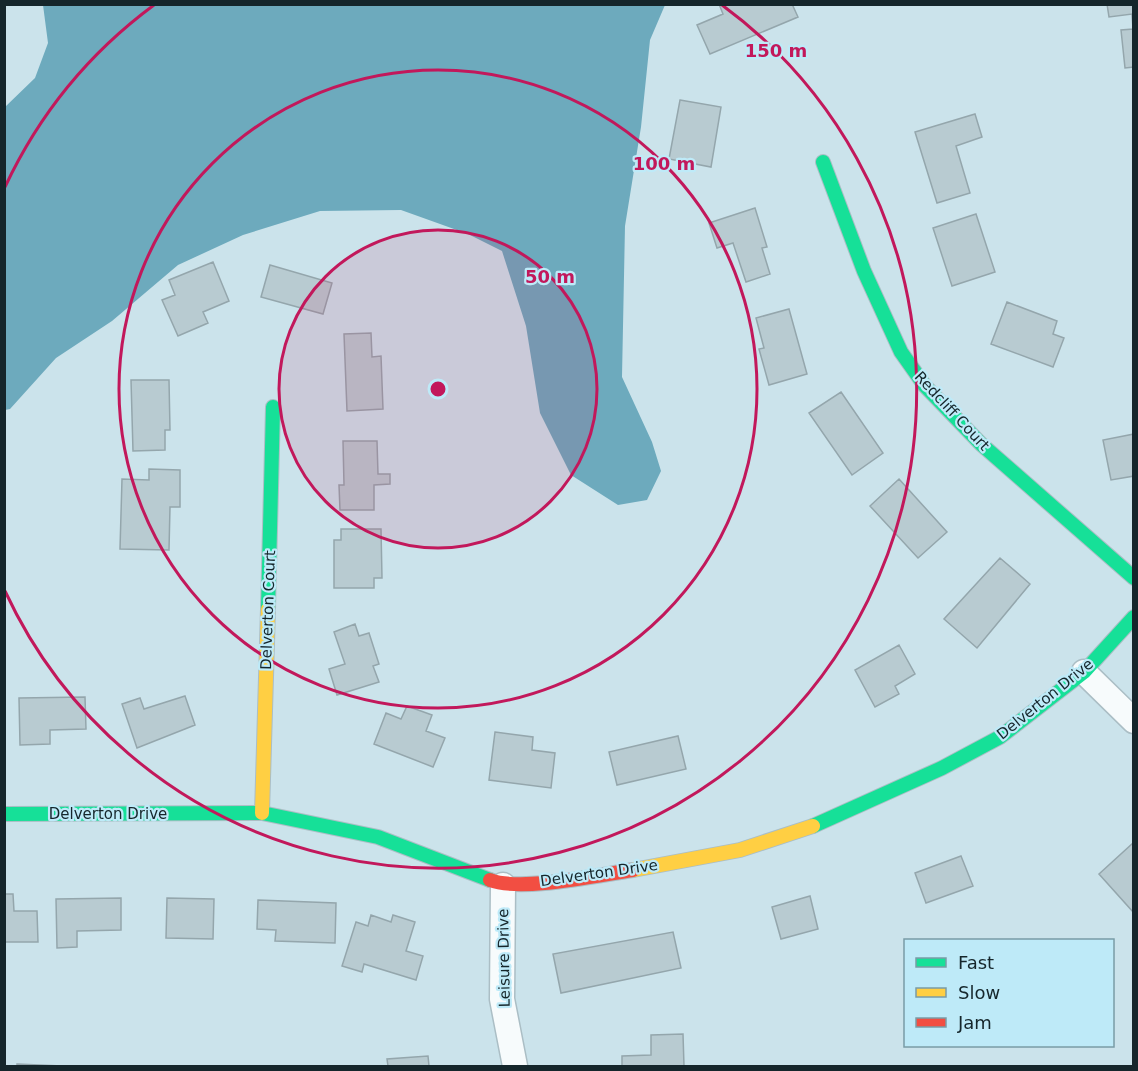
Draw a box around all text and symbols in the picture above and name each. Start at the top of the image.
text: 150 m [745,40,807,61]
text: 100 m [633,153,695,174]
text: 50 m [525,266,575,287]
street label: Redcliff Court [911,368,993,454]
centre of rings [428,379,448,399]
street label: Delverton Court [257,550,279,670]
street label: Delverton Drive [993,655,1097,743]
street label: Delverton Drive [49,805,167,823]
street label: Delverton Drive [539,856,659,890]
street label: Leisure Drive [494,909,514,1007]
legend [904,939,1114,1047]
text: Fast [958,952,994,973]
text: Slow [958,982,1000,1003]
text: Jam [957,1012,992,1033]

